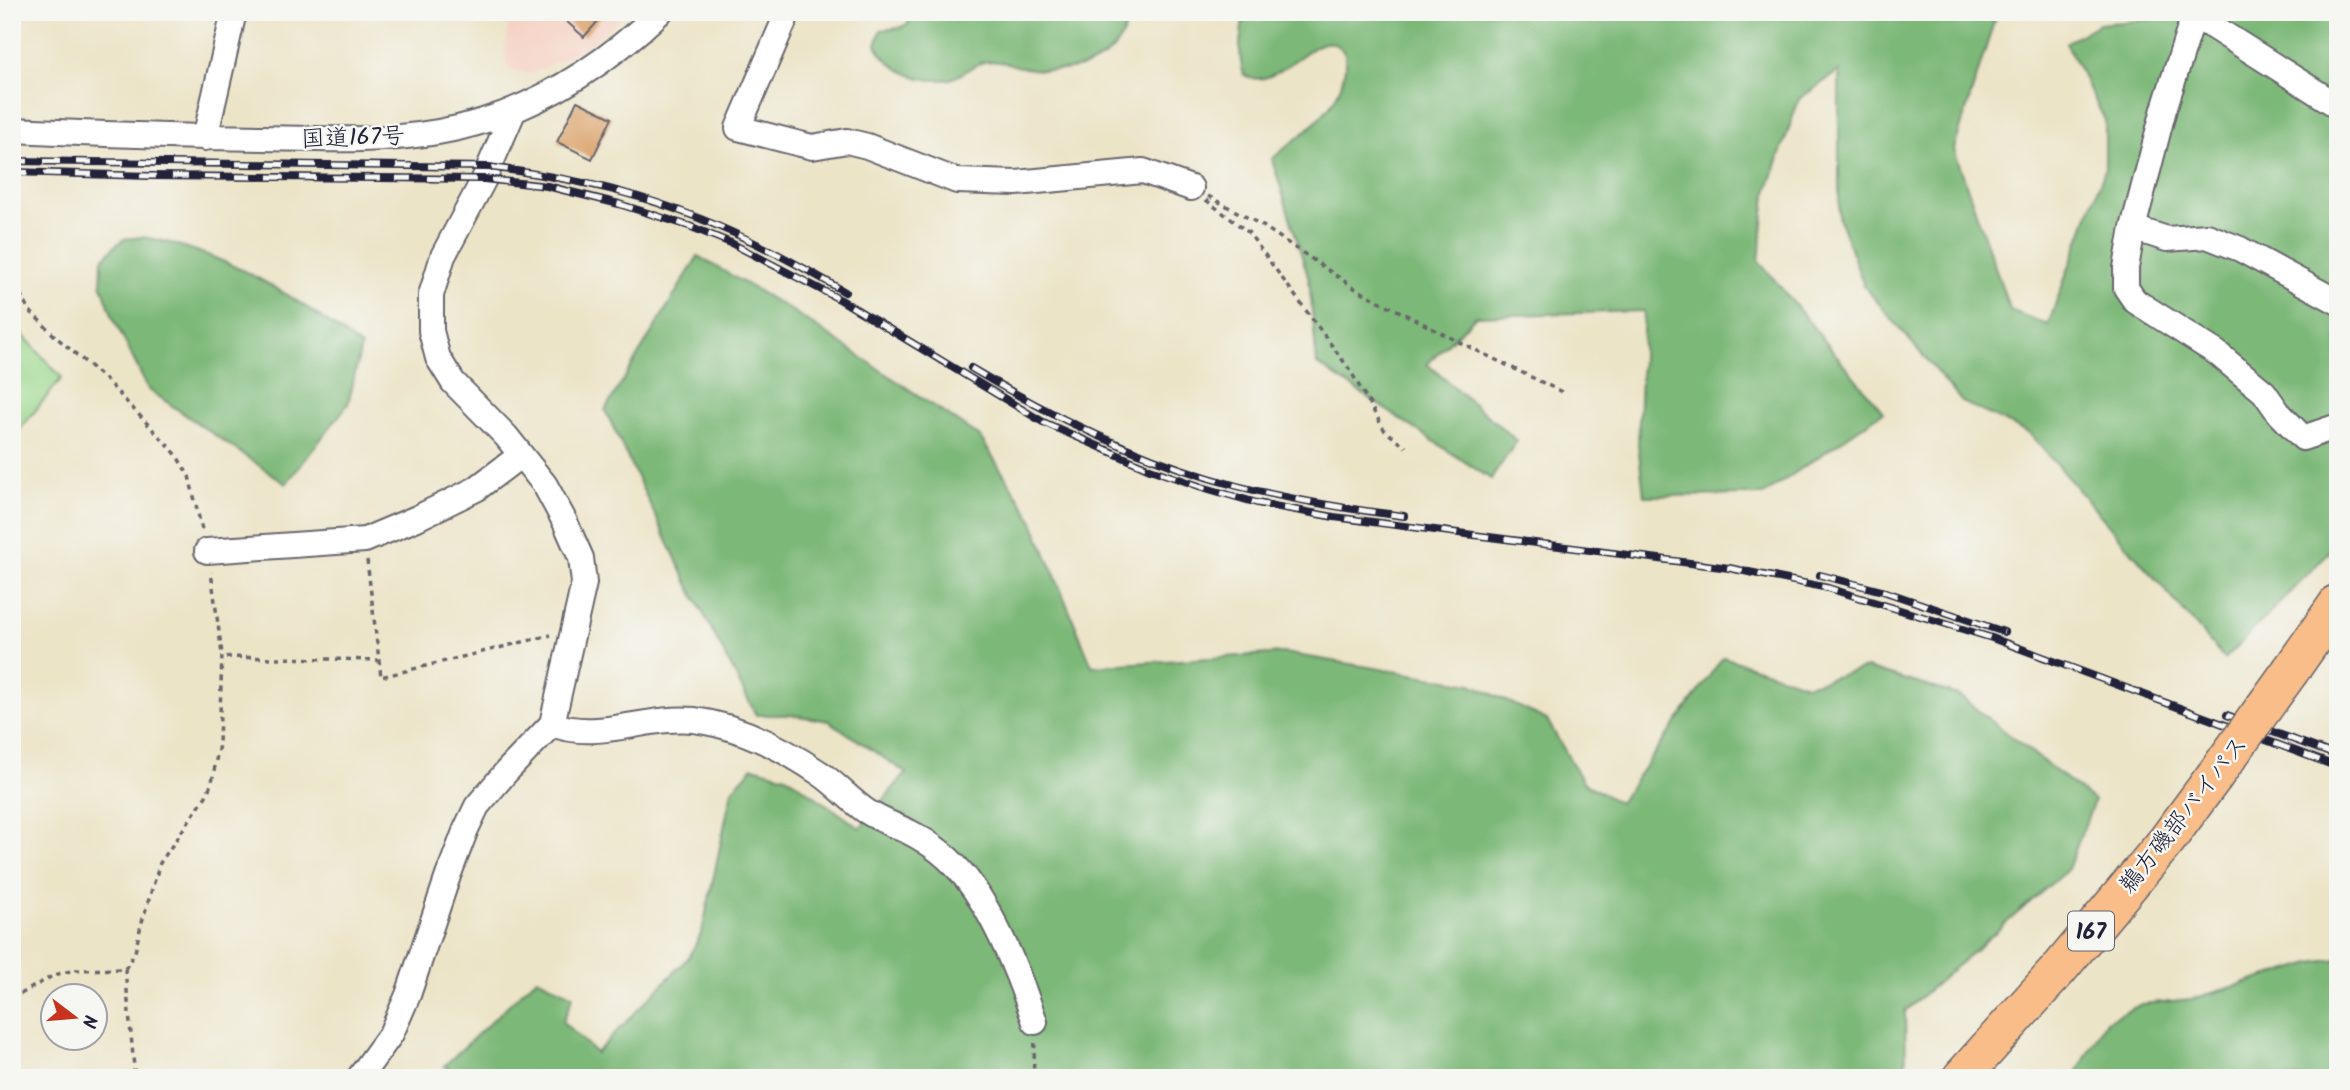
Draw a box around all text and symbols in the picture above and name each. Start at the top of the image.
street label: 国道167号 [300,117,406,160]
street label: 鵜方磯部バイパス [2110,727,2259,902]
road number: 167 [2068,912,2114,950]
north arrow [38,982,108,1052]
text: N [72,1011,104,1031]

